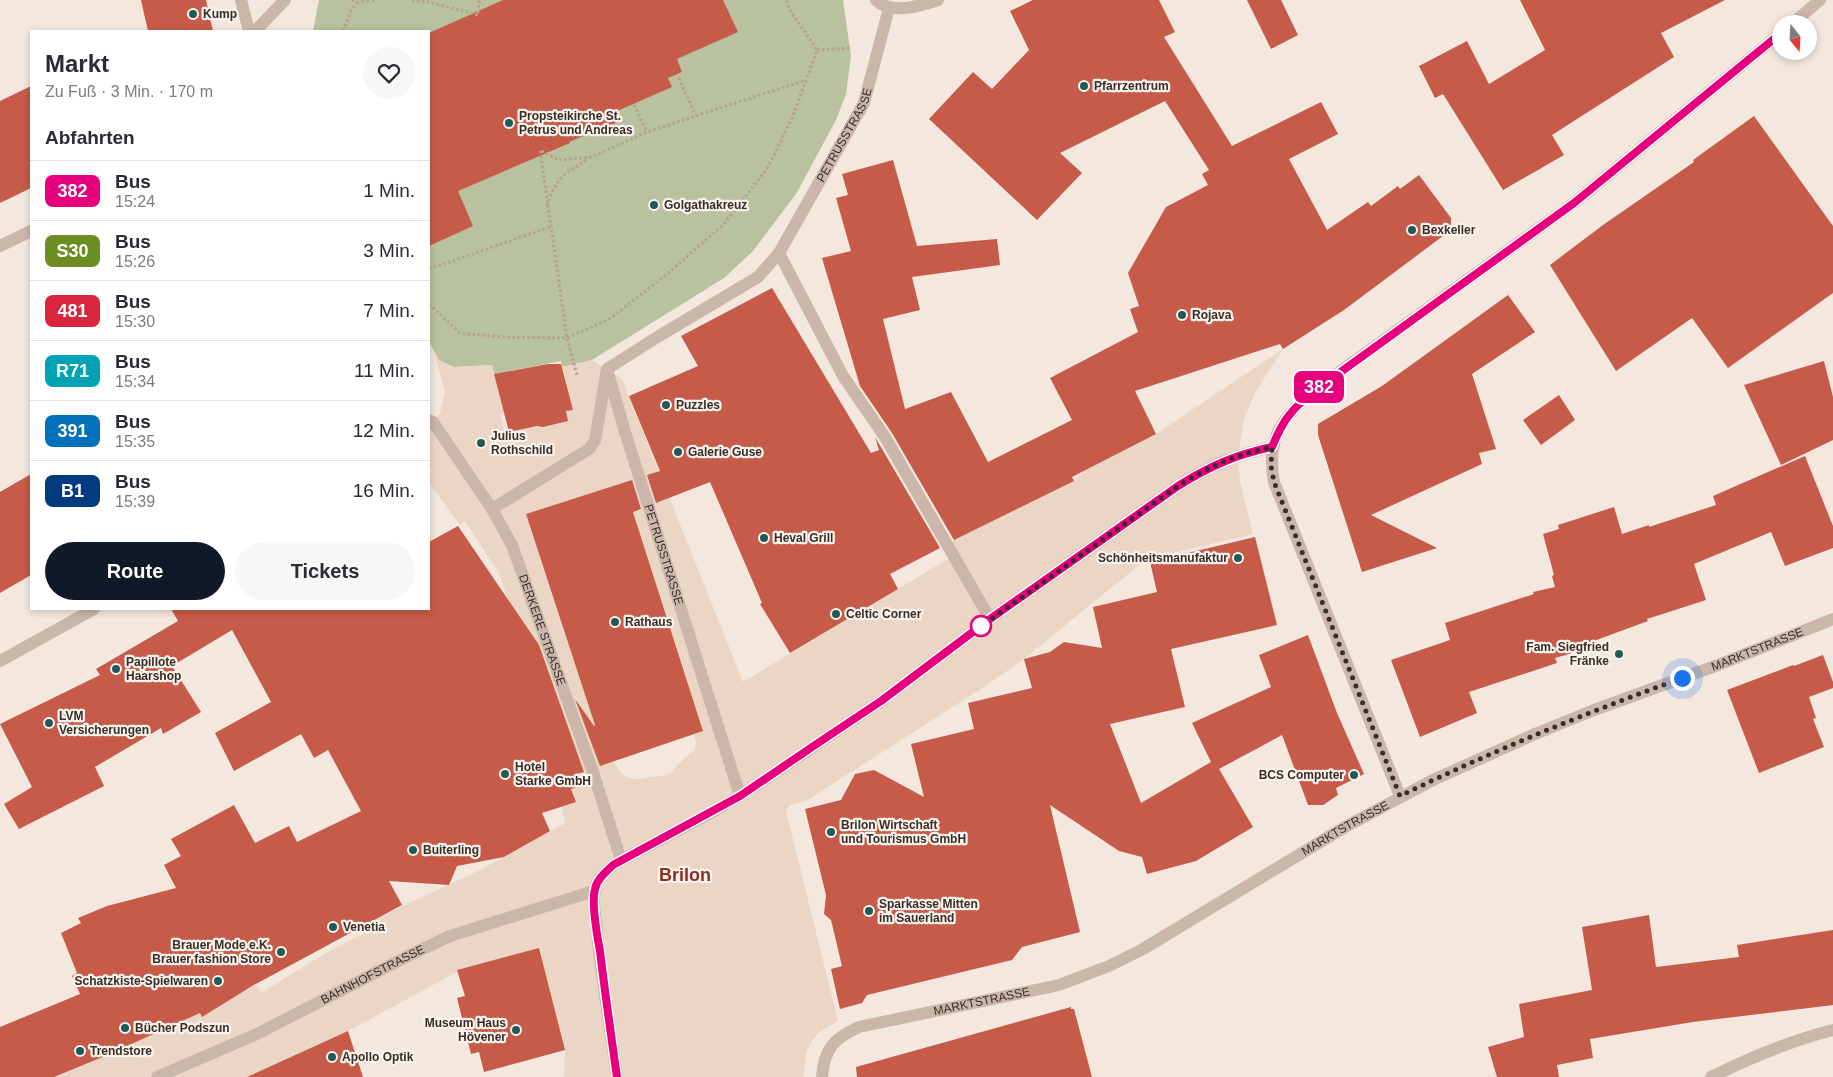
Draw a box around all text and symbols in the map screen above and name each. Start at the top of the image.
place label: Kump [203,7,237,21]
marker: Kump [187,8,199,20]
north arrow [1772,15,1818,60]
map controls [1772,15,1817,60]
button: heart [363,47,415,99]
text: Markt [45,50,109,77]
place label: Pfarrzentrum [1094,79,1169,93]
marker: Pfarrzentrum [1078,80,1090,92]
text: Zu Fuß · 3 Min. · 170 m [45,83,213,100]
street label: PETRUSSTRASSE [814,86,875,184]
place label: Propsteikirche St. Petrus und Andreas [519,109,633,137]
marker: Propsteikirche St. Petrus und Andreas [503,117,515,129]
text: Abfahrten [45,127,135,148]
text: Bus [115,171,151,192]
text: 1 Min. [363,180,415,201]
text: 382 [57,181,88,201]
text: 15:24 [115,193,155,210]
place label: Golgathakreuz [664,198,747,212]
marker: Golgathakreuz [648,199,660,211]
place label: Bexkeller [1422,223,1476,237]
marker: Bexkeller [1406,224,1418,236]
text: Bus [115,231,151,252]
text: 3 Min. [363,240,415,261]
text: S30 [56,241,89,261]
text: 15:26 [115,253,155,270]
text: Bus [115,291,151,312]
text: 7 Min. [363,300,415,321]
text: 481 [57,301,88,321]
place label: Rojava [1192,308,1232,322]
marker: Rojava [1176,309,1188,321]
text: 15:30 [115,313,155,330]
text: Bus [115,351,151,372]
text: 11 Min. [354,360,415,381]
text: R71 [56,361,89,381]
line badge: 382 [1290,371,1348,403]
text: 15:34 [115,373,155,390]
text: 382 [1304,377,1334,397]
place label: Puzzles [676,398,720,412]
marker: Puzzles [660,399,672,411]
text: Bus [115,411,151,432]
text: 12 Min. [353,420,415,441]
text: 391 [57,421,88,441]
place label: Julius Rothschild [491,429,553,457]
text: 15:35 [115,433,155,450]
marker: Julius Rothschild [475,437,487,449]
place label: Galerie Guse [688,445,762,459]
marker: Galerie Guse [672,446,684,458]
text: Bus [115,471,151,492]
text: 16 Min. [353,480,415,501]
text: B1 [61,481,84,501]
text: 15:39 [115,493,155,510]
street label: PETRUSSTRASSE [641,503,686,607]
place label: Heval Grill [774,531,833,545]
marker: Heval Grill [758,532,770,544]
button: Route [45,542,225,600]
button: Tickets [235,542,415,600]
place label: Schönheitsmanufaktur [1098,551,1228,565]
marker: Schönheitsmanufaktur [1232,552,1244,564]
street label: DERKERE STRASSE [516,572,569,688]
place label: Celtic Corner [846,607,922,621]
marker: Celtic Corner [830,608,842,620]
place label: Rathaus [625,615,673,629]
unlabelled marker [970,615,992,637]
marker: Rathaus [609,616,621,628]
street label: MARKTSTRASSE [1709,625,1805,674]
place label: Fam. Siegfried Fränke [1526,640,1609,668]
marker: Fam. Siegfried Fränke [1613,648,1625,660]
place label: Papillote Haarshop [126,655,181,683]
marker: Papillote Haarshop [110,663,122,675]
your location [1670,666,1695,691]
place label: LVM Versicherungen [59,709,149,737]
marker: LVM Versicherungen [43,717,55,729]
place label: Hotel Starke GmbH [515,760,591,788]
marker: Hotel Starke GmbH [499,768,511,780]
place label: BCS Computer [1259,768,1344,782]
marker: BCS Computer [1348,769,1360,781]
street label: MARKTSTRASSE [1299,798,1391,859]
place label: Brilon Wirtschaft und Tourismus GmbH [841,818,966,846]
marker: Brilon Wirtschaft und Tourismus GmbH [825,826,837,838]
place label: Buiterling [423,843,479,857]
marker: Buiterling [407,844,419,856]
district label: Brilon [659,865,711,885]
place label: Sparkasse Mitten im Sauerland [879,897,978,925]
marker: Sparkasse Mitten im Sauerland [863,905,875,917]
place label: Venetia [343,920,385,934]
marker: Venetia [327,921,339,933]
place label: Brauer Mode e.K. Brauer fashion Store [152,938,271,966]
street label: BAHNHOFSTRASSE [318,942,427,1007]
marker: Brauer Mode e.K. Brauer fashion Store [275,946,287,958]
place label: Schatzkiste-Spielwaren [75,974,208,988]
marker: Schatzkiste-Spielwaren [212,975,224,987]
street label: MARKTSTRASSE [932,984,1031,1018]
place label: Museum Haus Hövener [425,1016,506,1044]
place label: Bücher Podszun [135,1021,230,1035]
marker: Bücher Podszun [119,1022,131,1034]
marker: Museum Haus Hövener [510,1024,522,1036]
place label: Trendstore [90,1044,152,1058]
marker: Trendstore [74,1045,86,1057]
place label: Apollo Optik [342,1050,414,1064]
marker: Apollo Optik [326,1051,338,1063]

